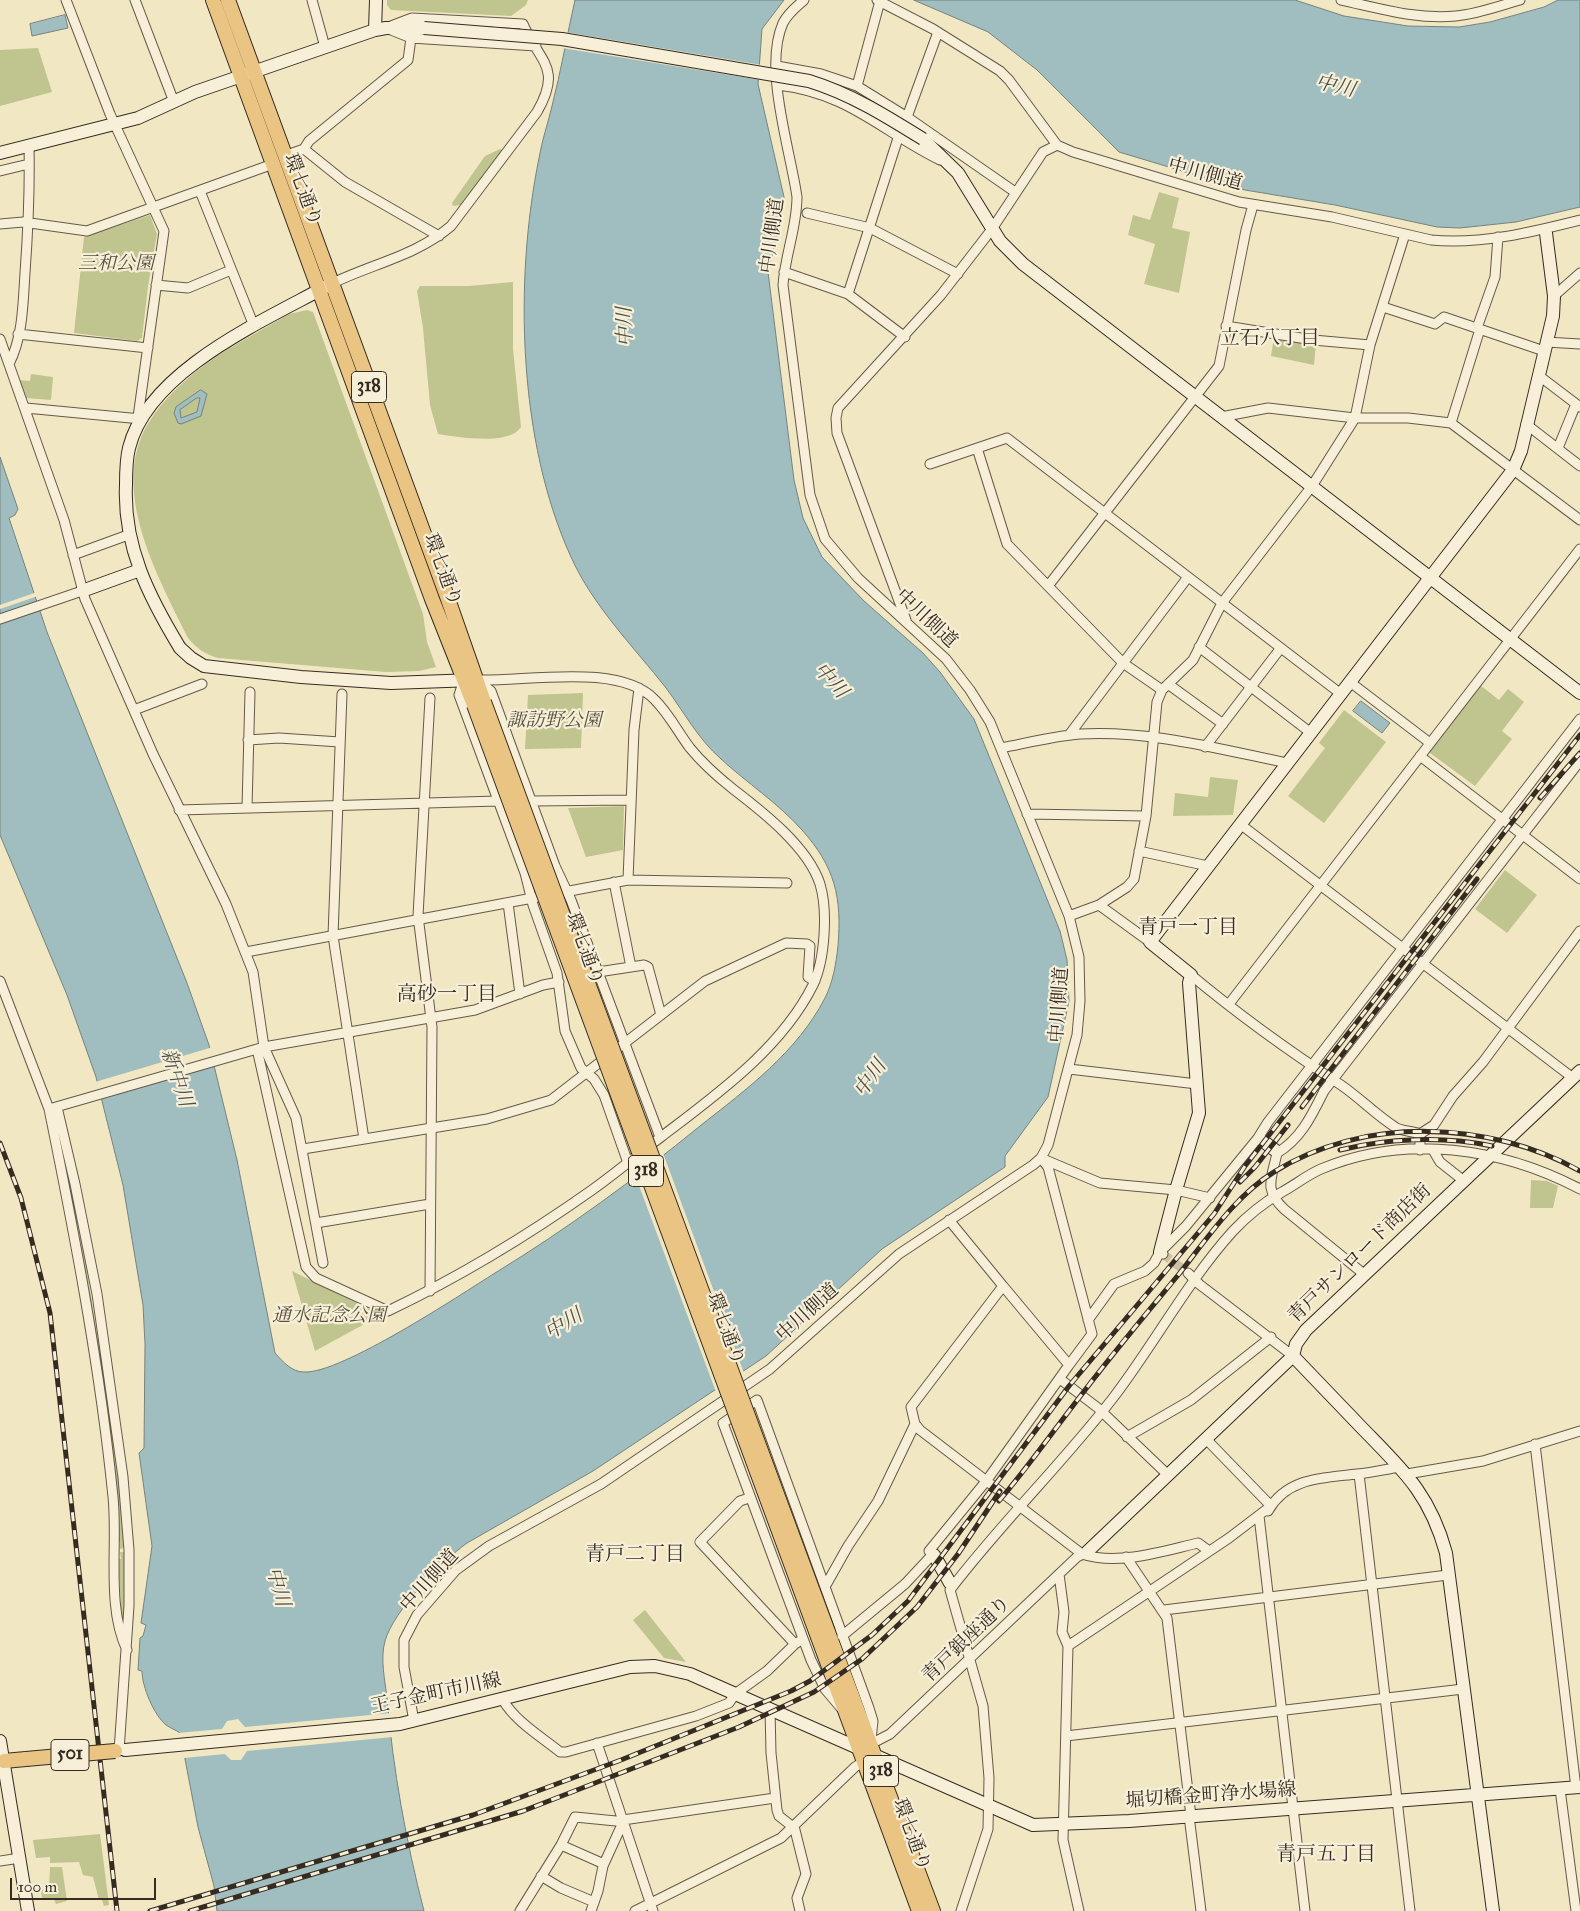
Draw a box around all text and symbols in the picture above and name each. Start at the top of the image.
water label: 中川 [1313,71,1357,103]
street label: 環七通り [278,150,326,230]
street label: 中川側道 [1165,154,1245,196]
street label: 中川側道 [756,197,790,275]
park label: 三和公園 [78,253,154,275]
water label: 中川 [613,307,639,347]
district label: 立石八丁目 [1220,327,1320,351]
road number: 318 [352,372,386,402]
street label: 環七通り [418,530,466,610]
street label: 中川側道 [890,585,962,653]
water label: 中川 [808,658,852,704]
park label: 諏訪野公園 [507,710,601,732]
street label: 環七通り [560,909,608,989]
district label: 青戸一丁目 [1138,916,1238,940]
street label: 中川側道 [1046,966,1074,1044]
district label: 高砂一丁目 [397,983,497,1007]
water label: 新中川 [155,1046,197,1110]
water label: 中川 [850,1056,892,1102]
road number: 318 [628,1156,664,1186]
street label: 青戸サンロード商店街 [1284,1180,1436,1328]
street label: 中川側道 [772,1279,844,1347]
street label: 環七通り [701,1289,749,1369]
water label: 中川 [541,1304,587,1346]
park label: 通水記念公園 [272,1305,386,1327]
district label: 青戸二丁目 [585,1543,685,1567]
street label: 中川側道 [396,1545,464,1617]
water label: 中川 [260,1565,294,1609]
street label: 青戸銀座通り [918,1592,1016,1688]
street label: 王子金町市川線 [369,1669,503,1719]
road number: 501 [51,1740,89,1770]
road number: 318 [864,1755,898,1786]
street label: 堀切橋金町浄水場線 [1125,1779,1297,1813]
street label: 環七通り [887,1795,935,1875]
district label: 青戸五丁目 [1276,1843,1376,1867]
scale bar [12,1868,159,1900]
text: 100 m [18,1878,57,1896]

